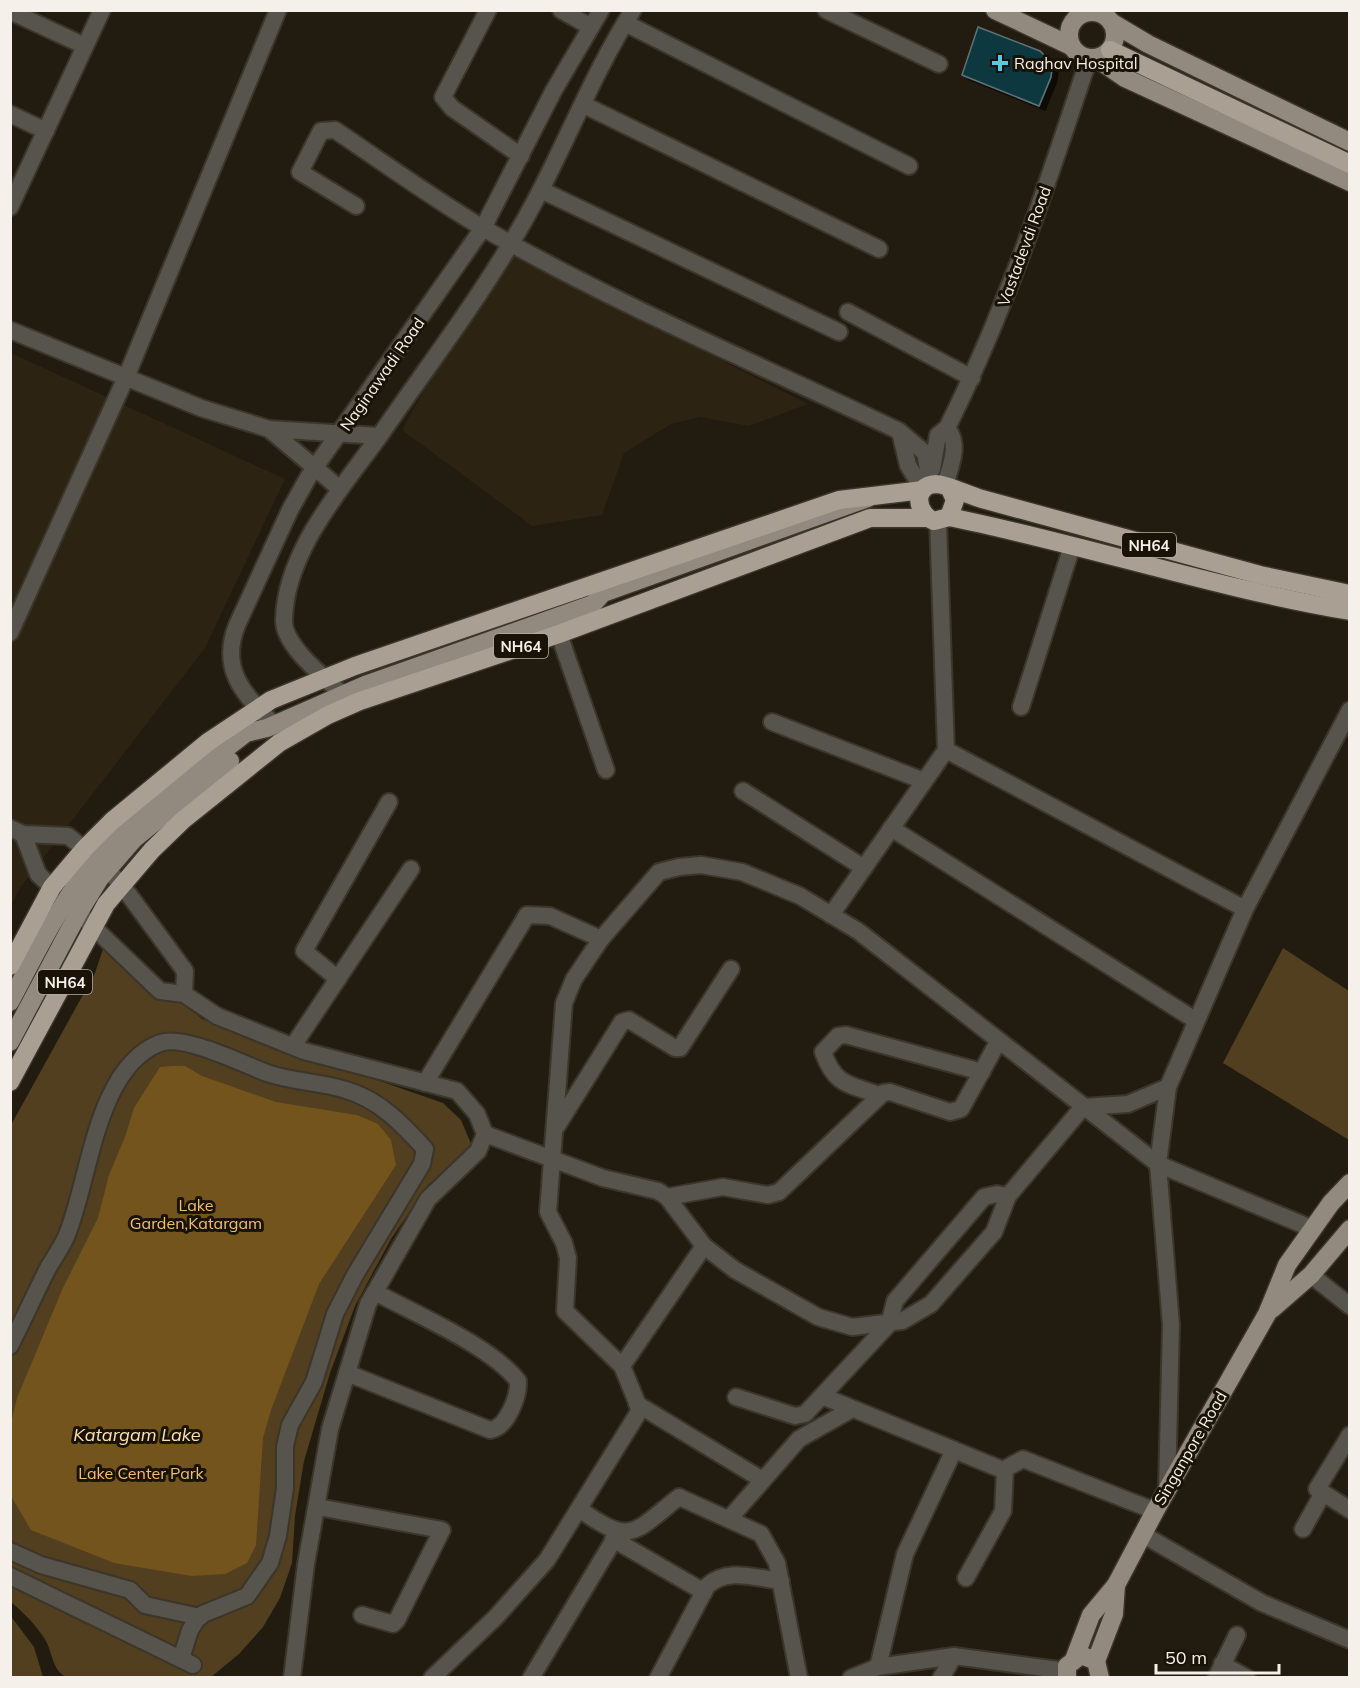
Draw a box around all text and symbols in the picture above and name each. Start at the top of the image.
place label: Raghav Hospital [1014,53,1138,73]
marker: Raghav Hospital [991,54,1009,72]
street label: Vastadevdi Road [993,183,1055,309]
street label: Naginawadi Road [335,313,429,435]
road number: NH64 [1122,533,1176,557]
road number: NH64 [494,634,548,658]
road number: NH64 [38,970,92,994]
park label: Lake Garden,Katargam [130,1195,262,1233]
street label: Singanpore Road [1149,1387,1231,1509]
water label: Katargam Lake [73,1423,201,1446]
park label: Lake Center Park [78,1463,205,1483]
scale bar [1156,1637,1279,1675]
text: 50 m [1165,1646,1207,1669]

